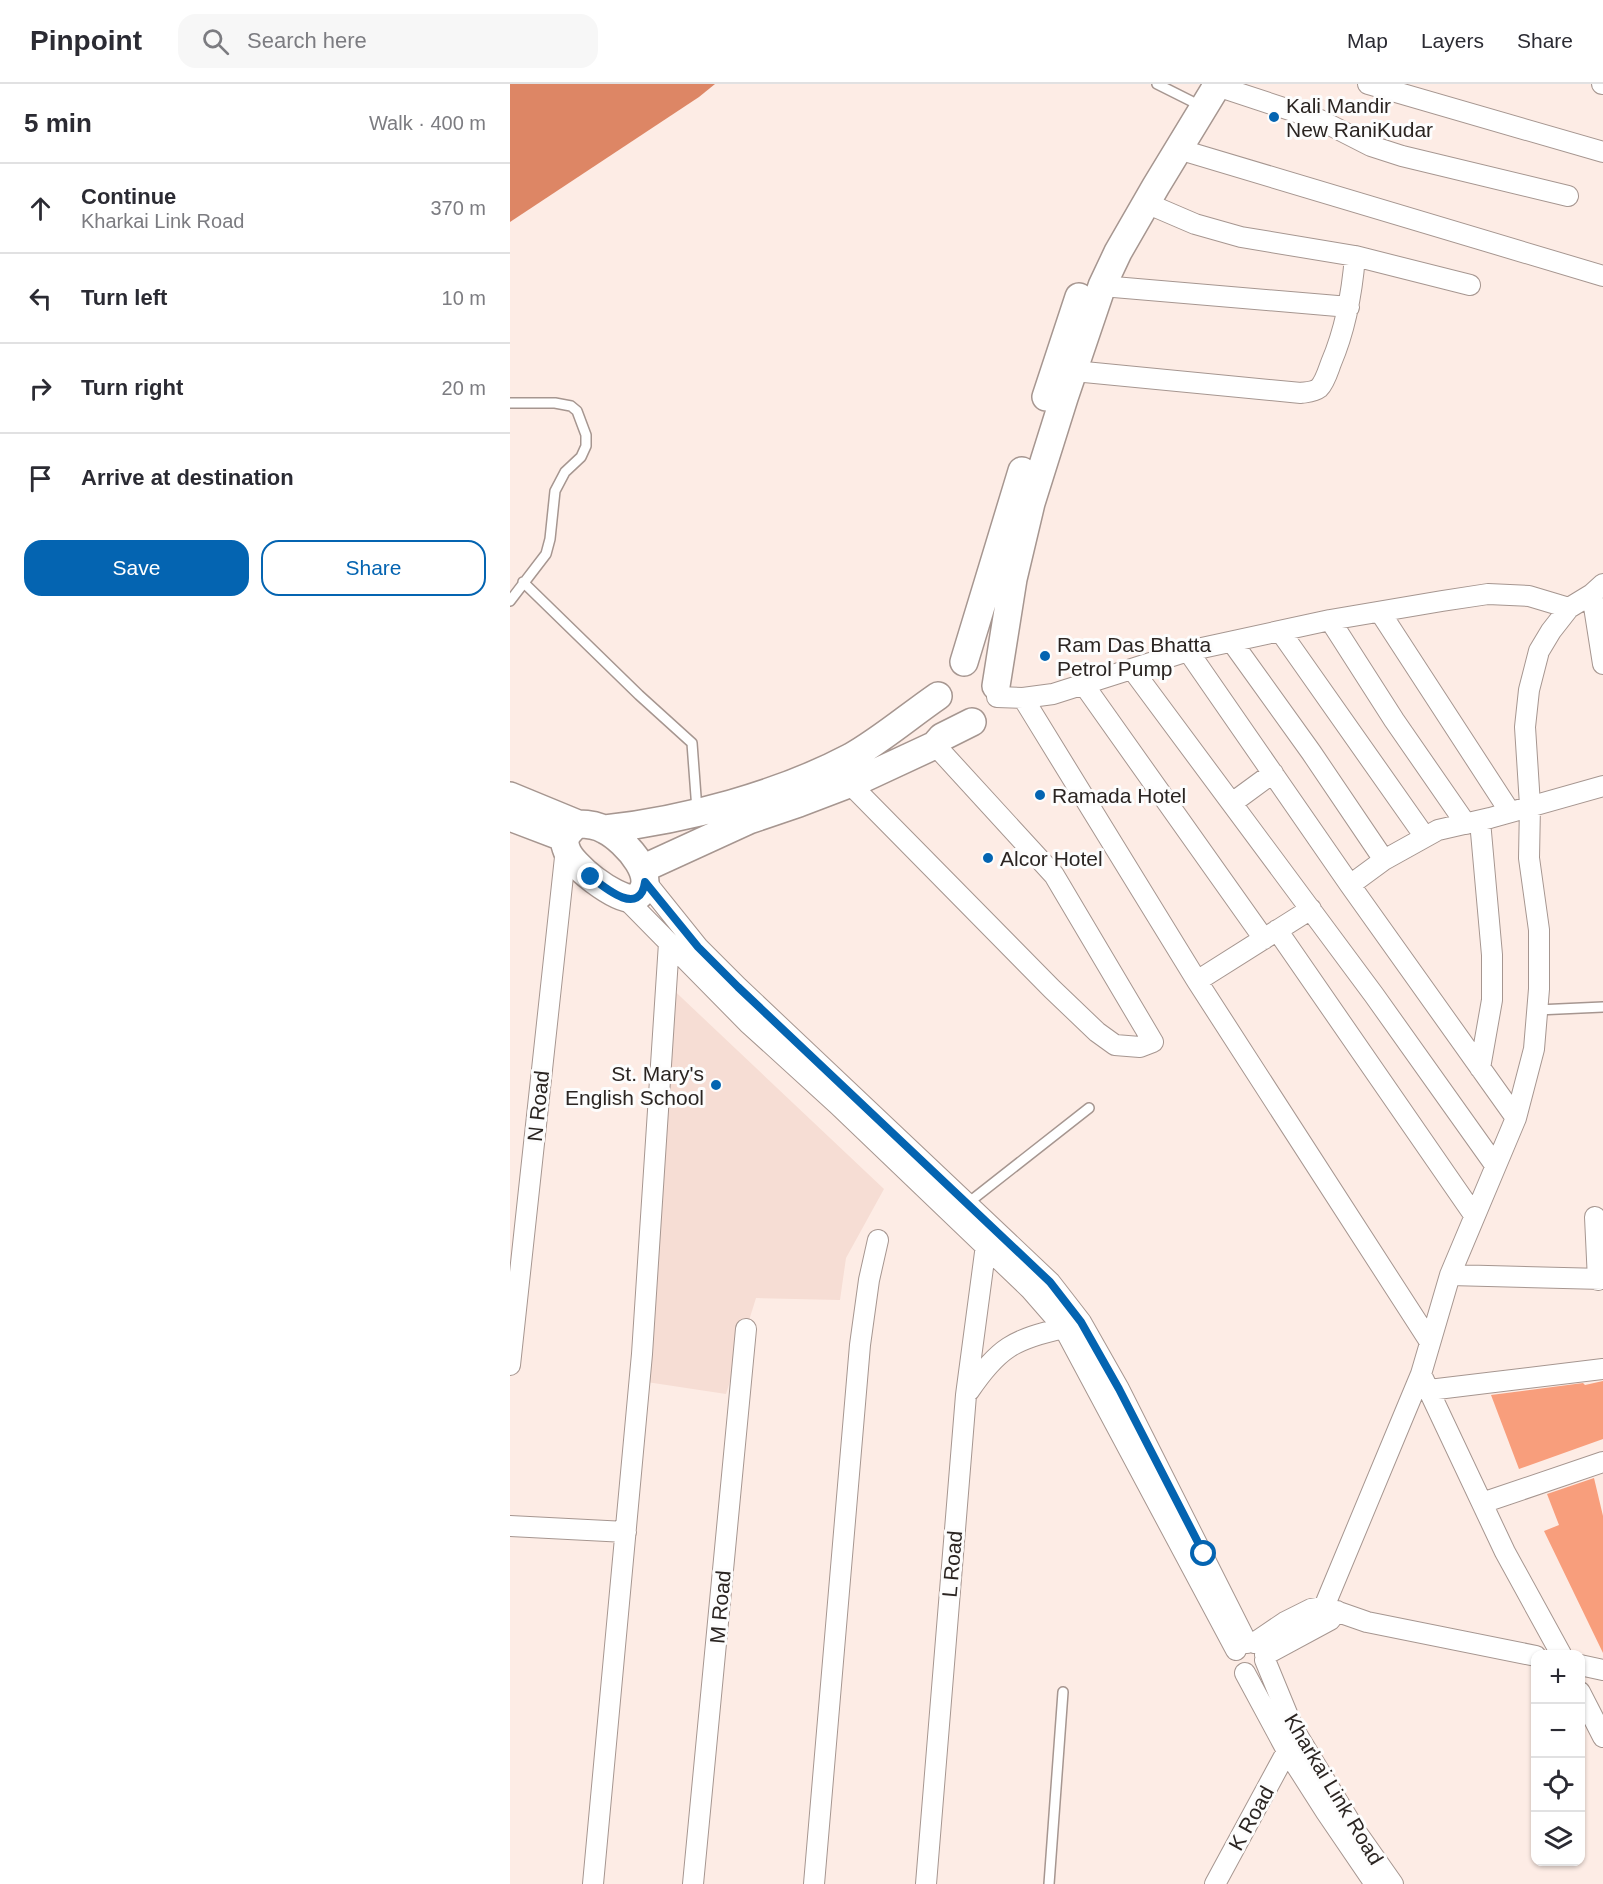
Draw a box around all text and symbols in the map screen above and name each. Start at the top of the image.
search box [178,14,598,68]
text: Pinpoint [30,25,142,56]
icon: search [199,25,232,58]
text: Search here [247,28,367,53]
text: Map [1347,29,1388,52]
text: Layers [1421,29,1484,52]
text: Share [1517,29,1573,52]
place label: Kali Mandir New RaniKudar [1286,94,1433,141]
text: 5 min [24,108,92,138]
marker: Kali Mandir New RaniKudar [1267,110,1281,124]
text: Walk · 400 m [369,112,486,134]
text: Continue [81,184,176,209]
icon: ahead [24,192,57,225]
text: 370 m [430,197,486,219]
text: Kharkai Link Road [81,210,244,232]
icon: left [24,282,57,315]
text: Turn left [81,285,167,310]
text: 10 m [442,287,486,309]
icon: right [24,372,57,405]
text: Turn right [81,375,183,400]
text: 20 m [442,377,486,399]
icon: arrive [24,462,57,495]
text: Arrive at destination [81,465,294,490]
button: Save [24,540,249,596]
button: Share [261,540,486,596]
place label: Ram Das Bhatta Petrol Pump [1057,633,1211,680]
marker: Ram Das Bhatta Petrol Pump [1038,649,1052,663]
place label: Ramada Hotel [1052,784,1186,807]
marker: Ramada Hotel [1033,788,1047,802]
place label: Alcor Hotel [1000,847,1103,870]
marker: Alcor Hotel [981,851,995,865]
route end [577,863,603,889]
place label: St. Mary's English School [565,1062,704,1109]
street label: N Road [523,1069,553,1143]
marker: St. Mary's English School [709,1078,723,1092]
street label: L Road [938,1530,966,1598]
route start [1190,1540,1216,1566]
street label: M Road [705,1569,735,1645]
map controls [1531,1650,1585,1866]
button: + [1531,1650,1585,1704]
button: − [1531,1704,1585,1758]
street label: Kharkai Link Road [1280,1710,1388,1868]
button: locate [1531,1758,1585,1812]
street label: K Road [1224,1782,1278,1854]
button: layers [1531,1812,1585,1866]

